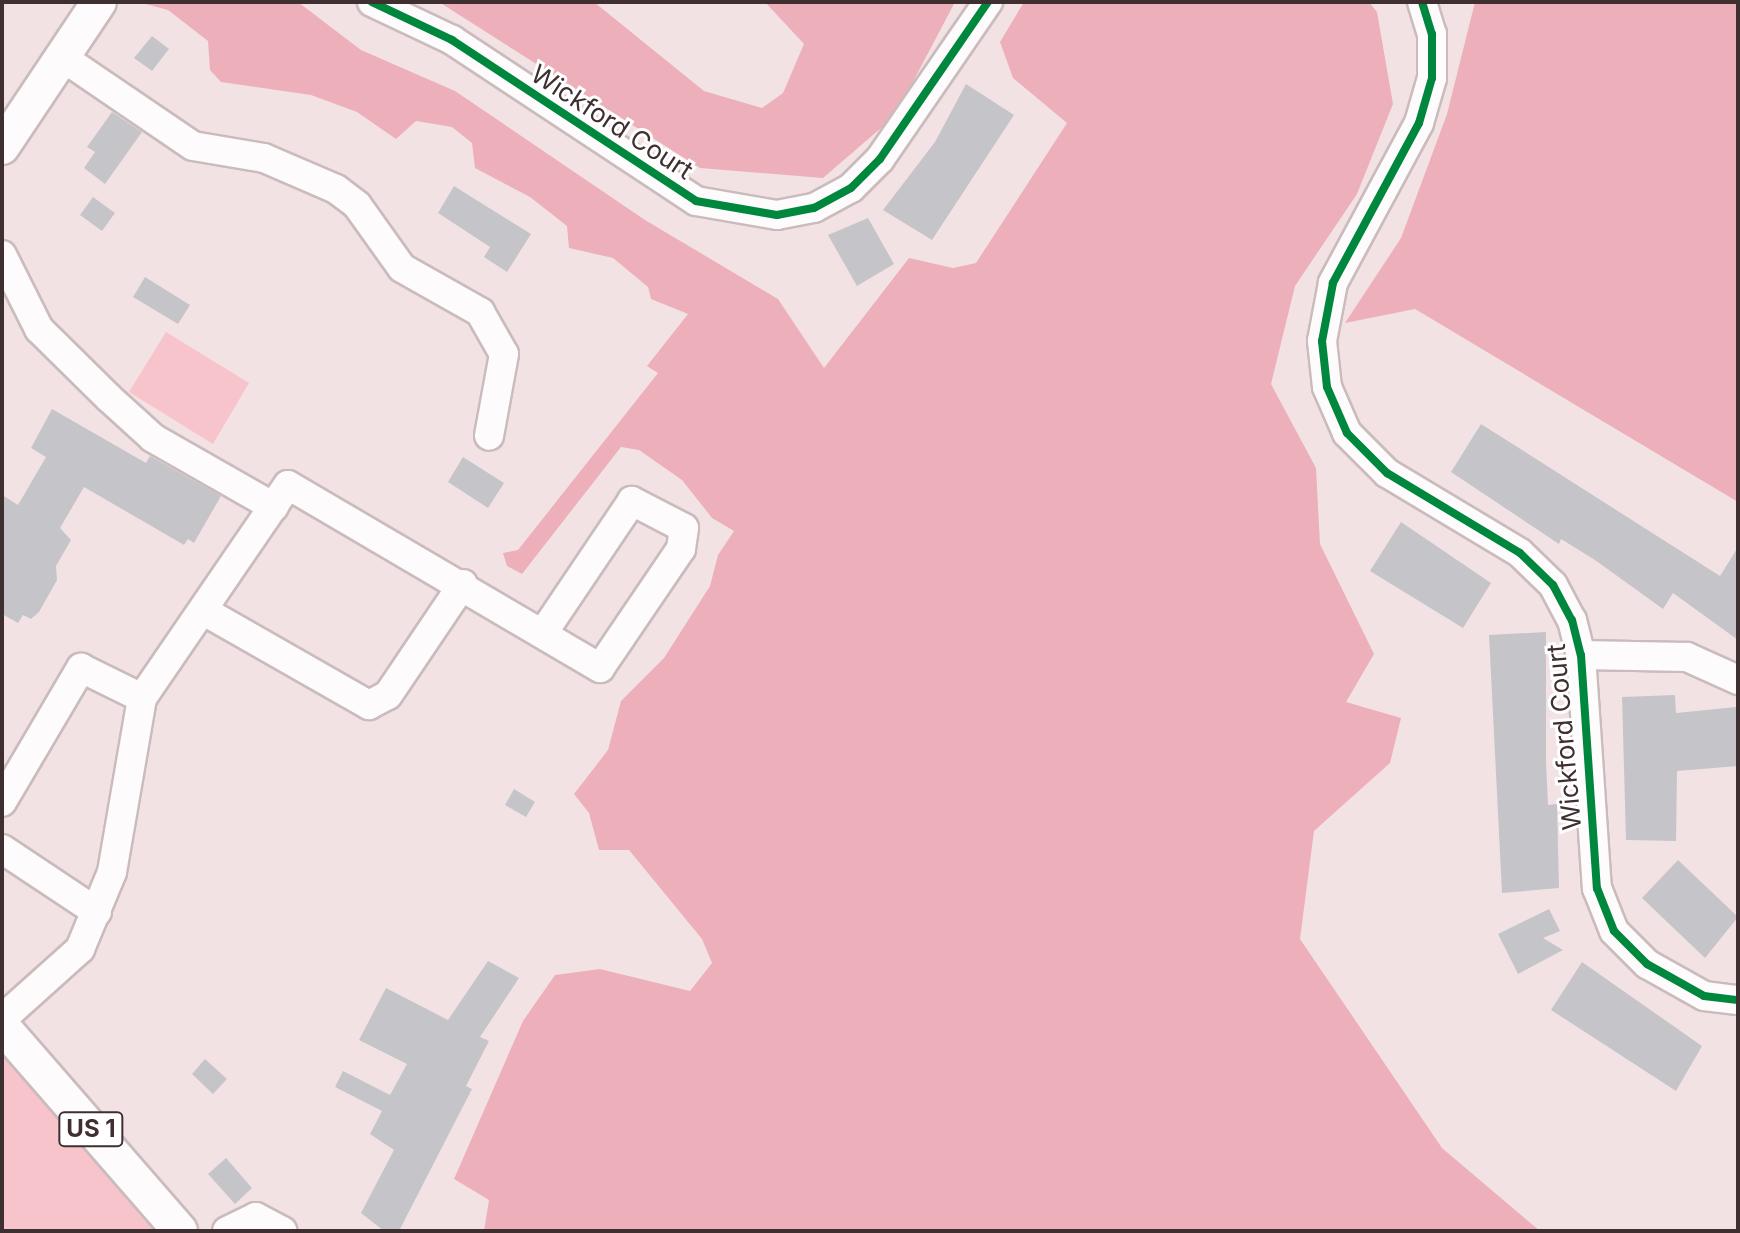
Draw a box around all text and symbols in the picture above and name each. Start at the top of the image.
street label: Wickford Court [525,58,699,186]
street label: Wickford Court [1540,643,1588,831]
road number: US 1 [57,1109,125,1149]

